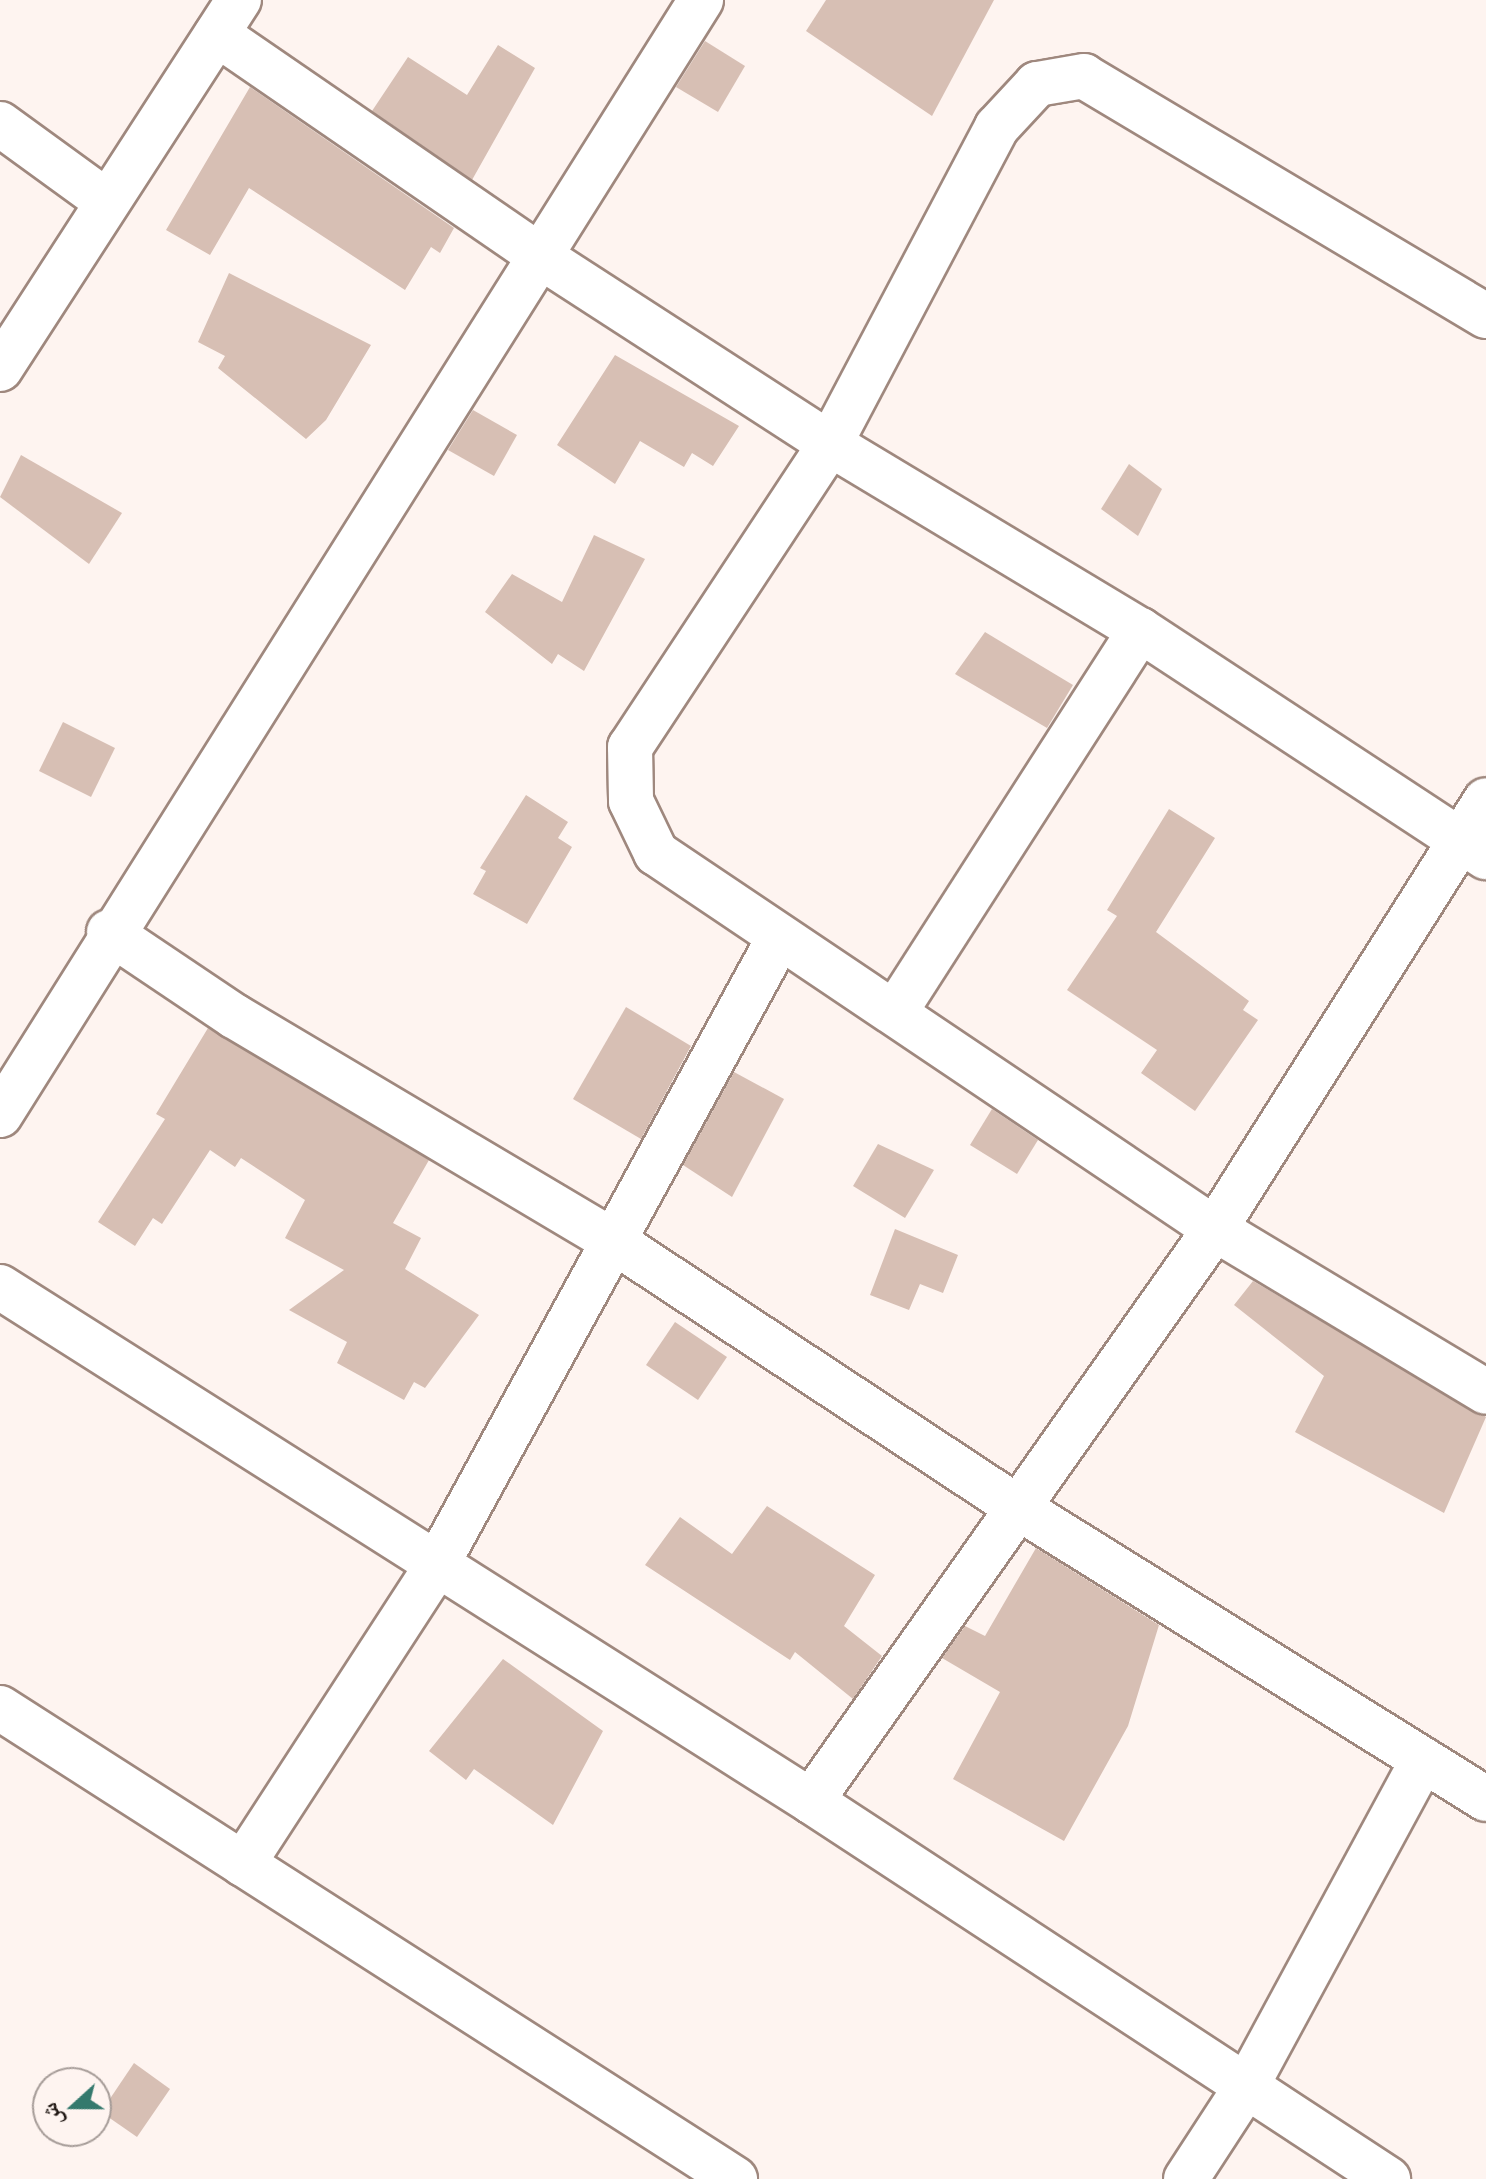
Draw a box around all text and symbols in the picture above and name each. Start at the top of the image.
north arrow [32,2067,112,2147]
text: ش [31,2098,72,2132]

